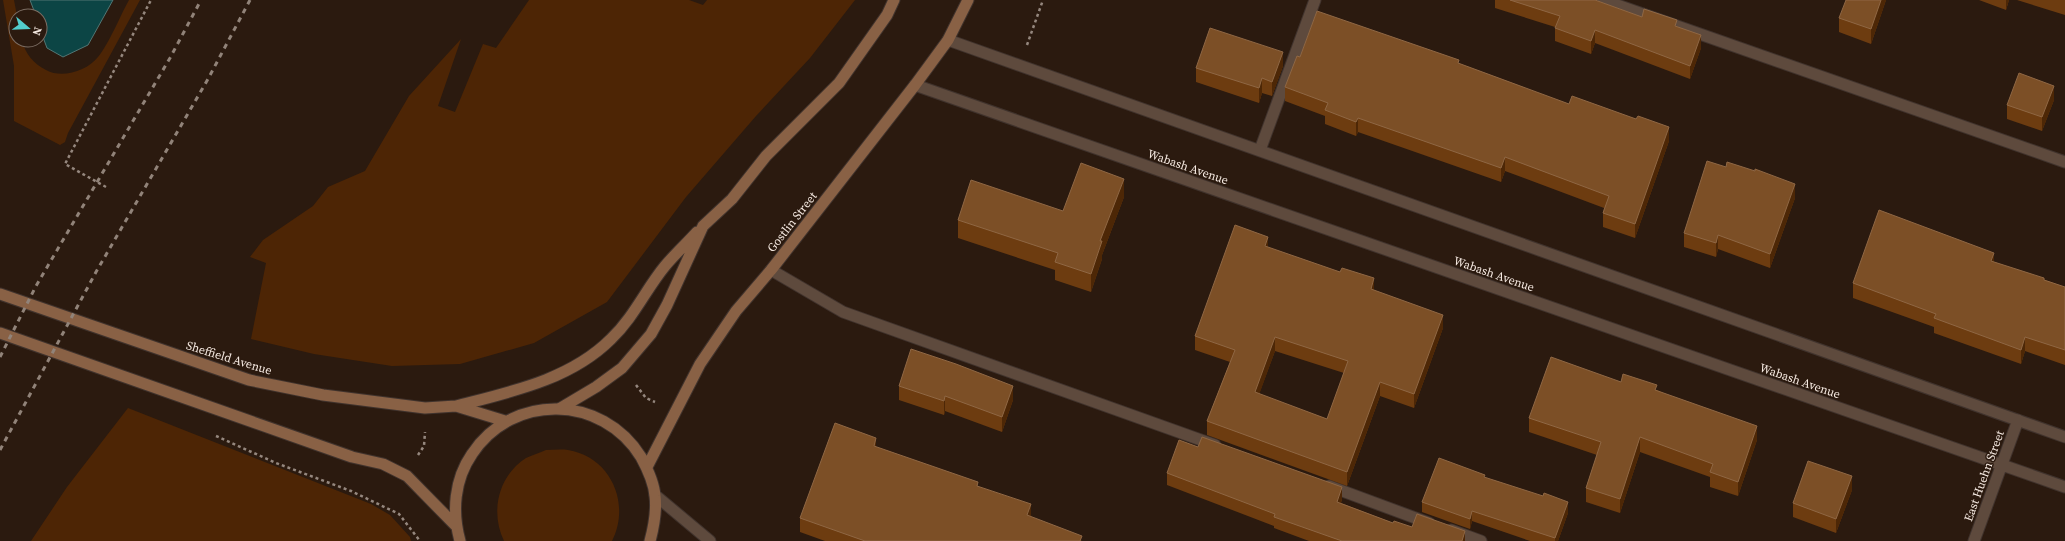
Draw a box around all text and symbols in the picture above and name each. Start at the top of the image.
north arrow [8,8,48,48]
text: N [29,25,45,37]
street label: Wabash Avenue [1146,146,1230,188]
street label: Gostlin Street [763,189,821,255]
street label: Wabash Avenue [1452,253,1536,295]
street label: Sheffield Avenue [184,337,274,379]
street label: Wabash Avenue [1758,360,1842,402]
street label: East Huehn Street [1960,428,2008,524]

